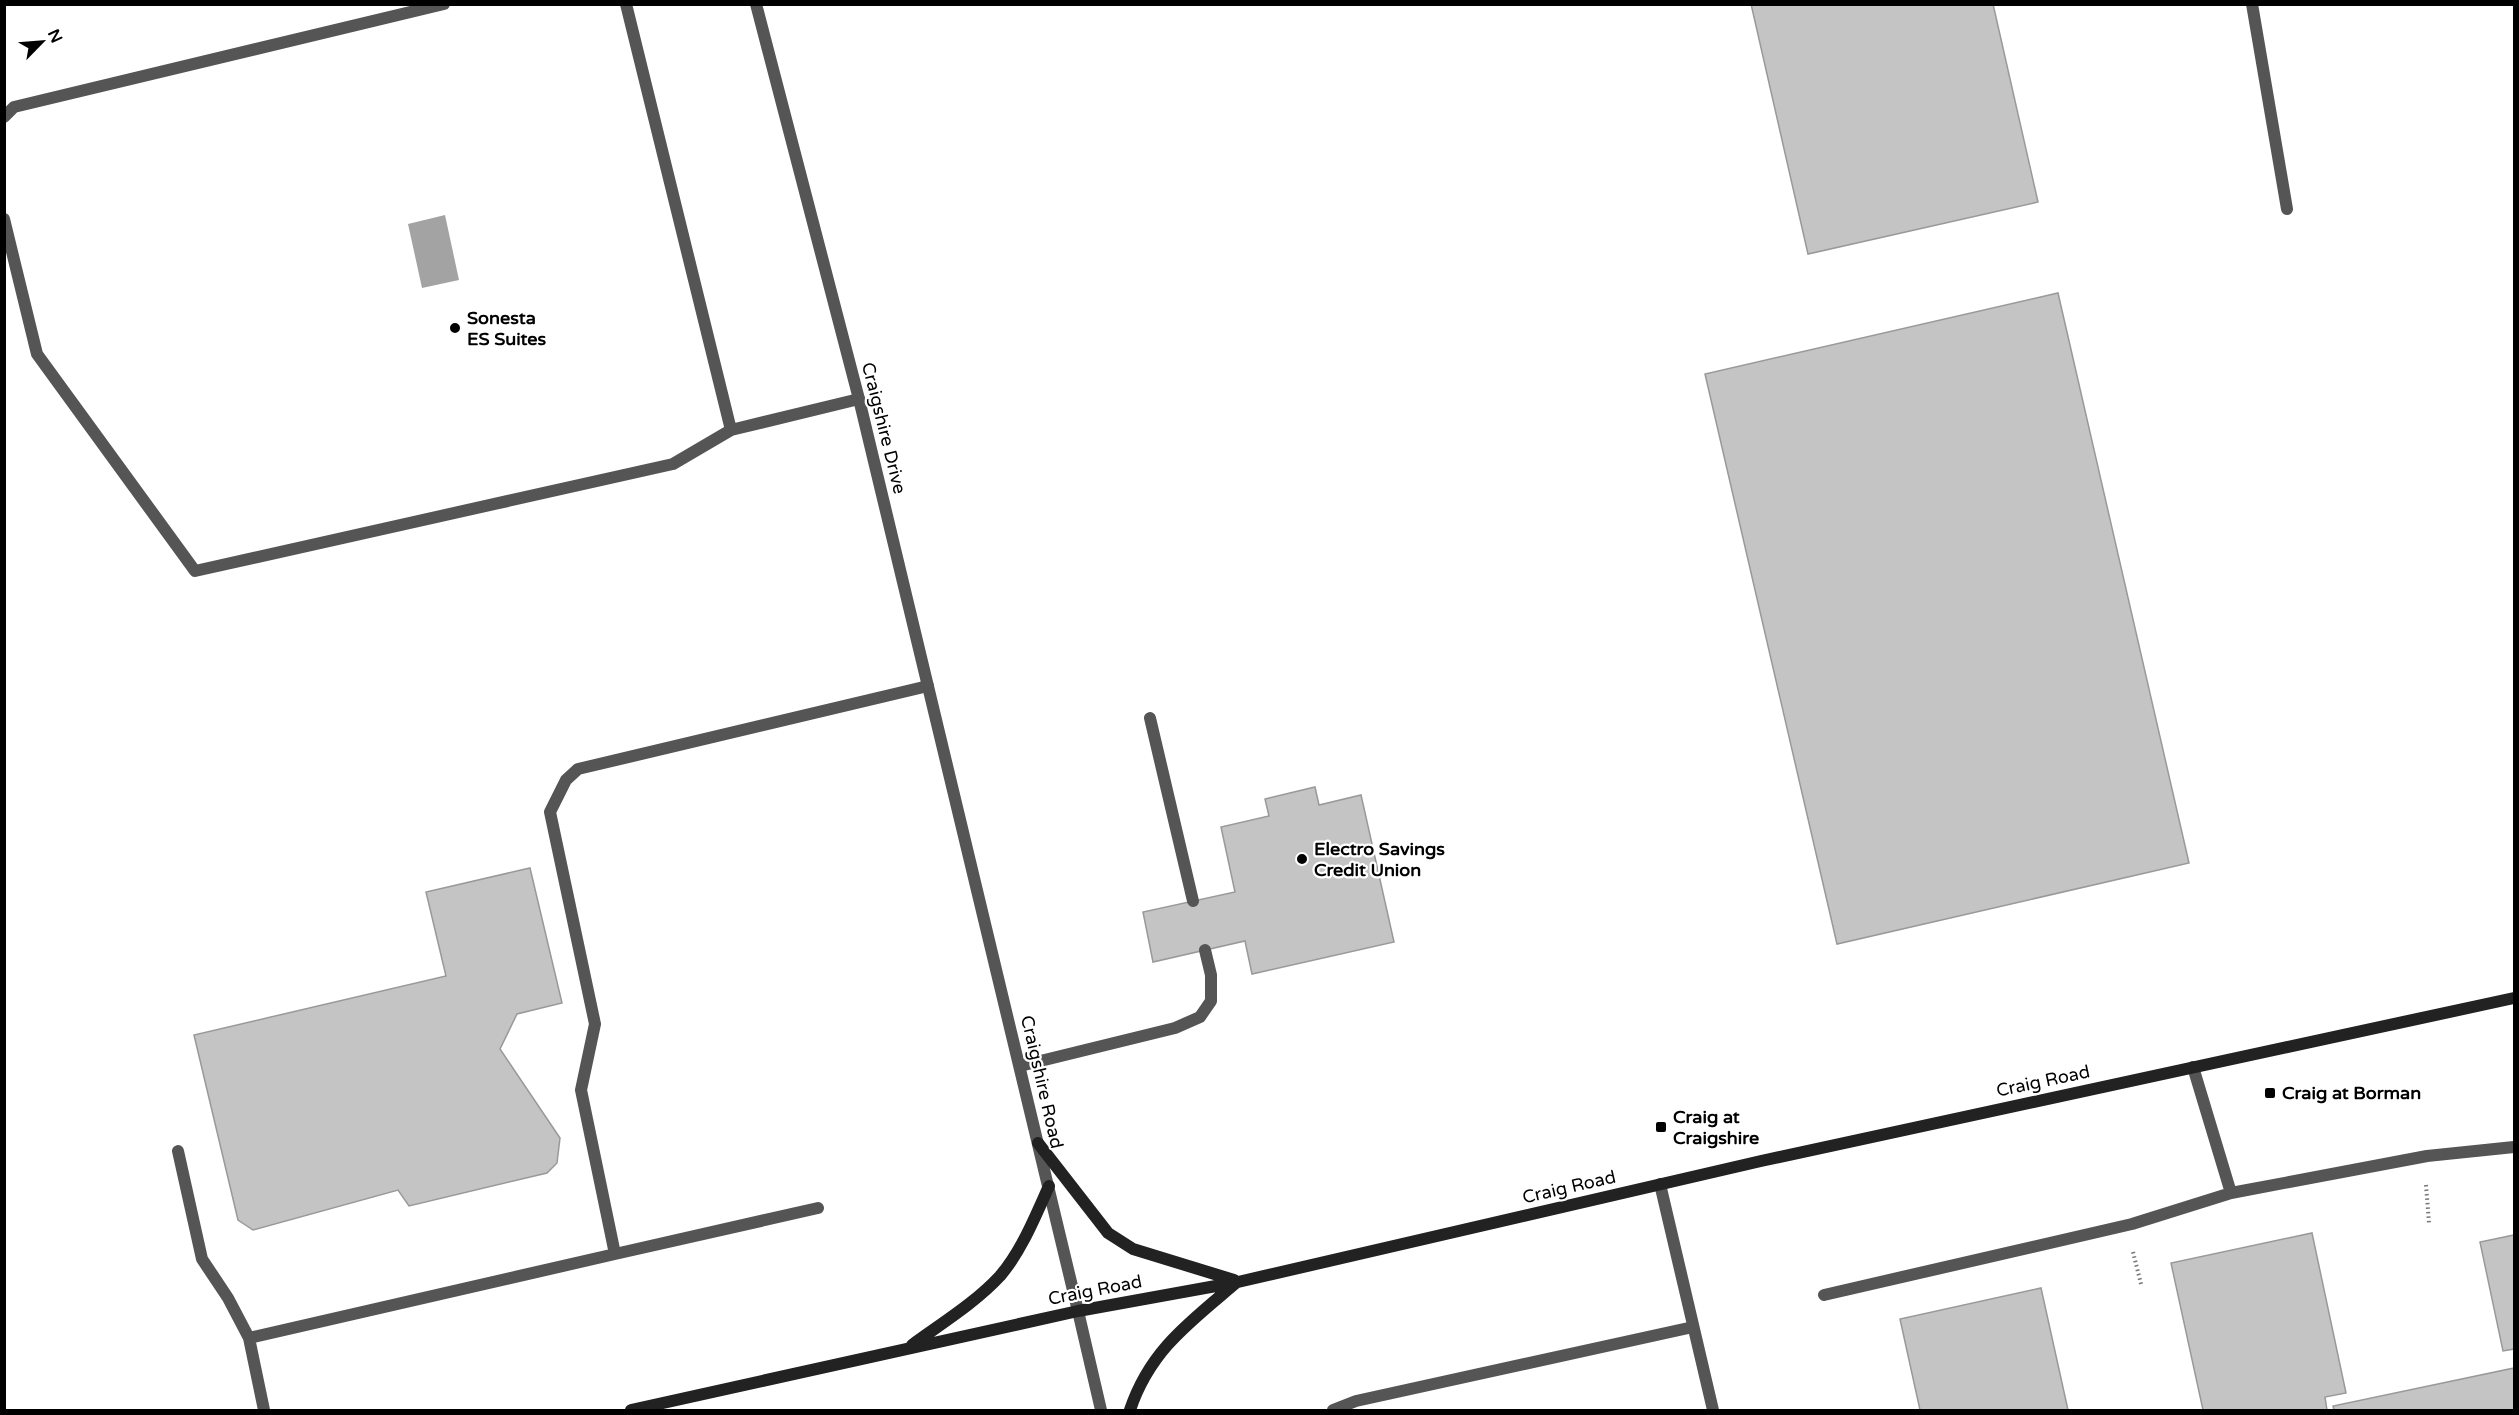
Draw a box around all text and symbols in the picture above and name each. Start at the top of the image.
north arrow [12,12,72,72]
text: N [43,26,66,46]
place label: Sonesta ES Suites [467,307,547,350]
marker: Sonesta ES Suites [448,321,462,335]
street label: Craigshire Drive [857,360,911,496]
place label: Electro Savings Credit Union [1314,838,1445,881]
marker: Electro Savings Credit Union [1295,852,1309,866]
street label: Craigshire Road [1016,1013,1068,1151]
street label: Craig Road [1994,1060,2092,1102]
place label: Craig at Borman [2282,1082,2421,1104]
marker: Craig at Borman [2263,1086,2277,1100]
place label: Craig at Craigshire [1673,1106,1759,1149]
marker: Craig at Craigshire [1654,1120,1668,1134]
street label: Craig Road [1520,1166,1618,1208]
street label: Craig Road [1046,1270,1144,1310]

